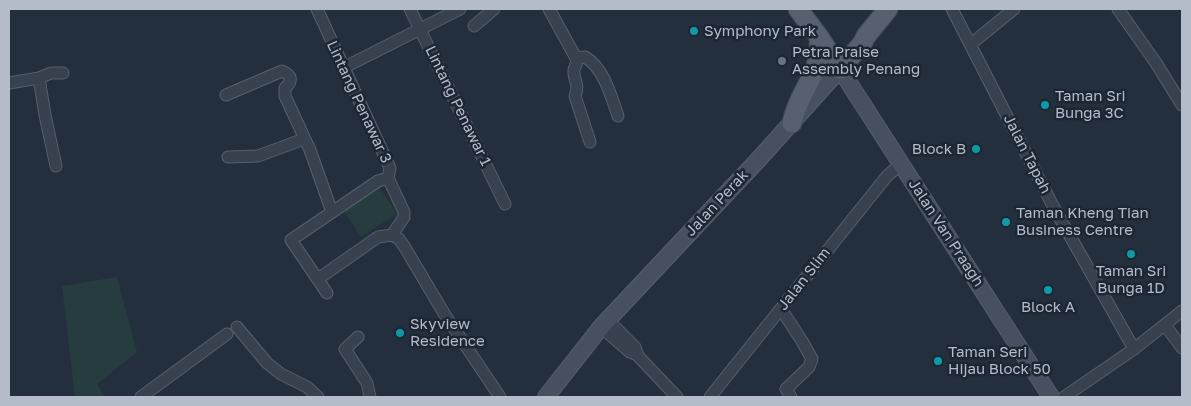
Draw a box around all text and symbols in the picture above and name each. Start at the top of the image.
place label: Symphony Park [704,22,816,40]
marker: Symphony Park [688,25,700,37]
street label: Lintang Penawar 3 [323,38,395,166]
street label: Lintang Penawar 1 [421,43,495,169]
place label: Petra Praise Assembly Penang [792,43,920,78]
marker: Petra Praise Assembly Penang [776,55,788,67]
place label: Taman Sri Bunga 3C [1055,87,1126,122]
marker: Taman Sri Bunga 3C [1039,99,1051,111]
street label: Jalan Tapah [999,111,1055,197]
place label: Block B [912,140,966,158]
marker: Block B [970,143,982,155]
street label: Jalan Perak [682,166,752,240]
street label: Jalan Van Praagh [905,176,987,290]
place label: Taman Kheng Tian Business Centre [1016,204,1149,239]
marker: Taman Kheng Tian Business Centre [1000,216,1012,228]
street label: Jalan Slim [774,244,834,314]
marker: Taman Sri Bunga 1D [1125,248,1137,260]
place label: Taman Sri Bunga 1D [1096,262,1166,297]
marker: Block A [1042,284,1054,296]
place label: Block A [1021,298,1075,316]
place label: Skyview Residence [410,315,485,350]
marker: Skyview Residence [394,327,406,339]
place label: Taman Seri Hijau Block 50 [948,343,1051,378]
marker: Taman Seri Hijau Block 50 [932,355,944,367]

